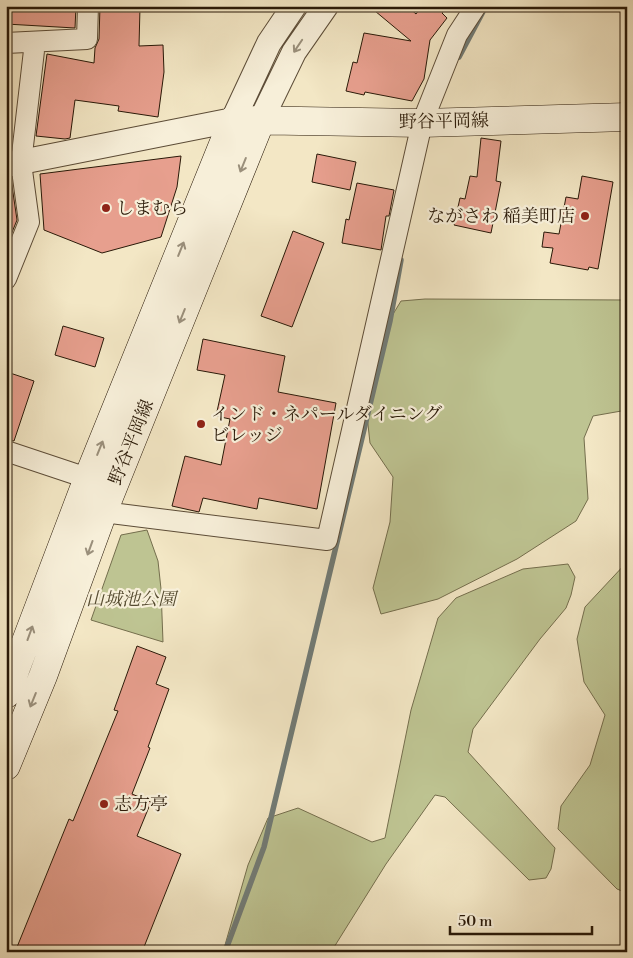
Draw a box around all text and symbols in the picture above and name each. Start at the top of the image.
one-way arrow [293,39,303,53]
street label: 野谷平岡線 [399,109,489,134]
one-way arrow [238,157,247,173]
place label: しまむら [116,197,188,220]
marker: しまむら [100,202,112,214]
place label: ながさわ 稲美町店 [427,205,575,228]
marker: ながさわ 稲美町店 [579,210,591,222]
one-way arrow [177,241,186,256]
one-way arrow [177,308,187,323]
street label: 野谷平岡線 [104,396,159,488]
place label: インド・ネパールダイニング ビレッジ [211,403,442,447]
marker: インド・ネパールダイニング ビレッジ [195,418,207,430]
one-way arrow [96,441,105,456]
one-way arrow [85,540,94,556]
park label: 山城池公園 [86,588,179,611]
one-way arrow [26,625,35,641]
one-way arrow [27,693,36,708]
place label: 志方亭 [114,793,168,816]
marker: 志方亭 [98,798,110,810]
scale bar [450,903,593,935]
text: 50 m [458,912,492,931]

